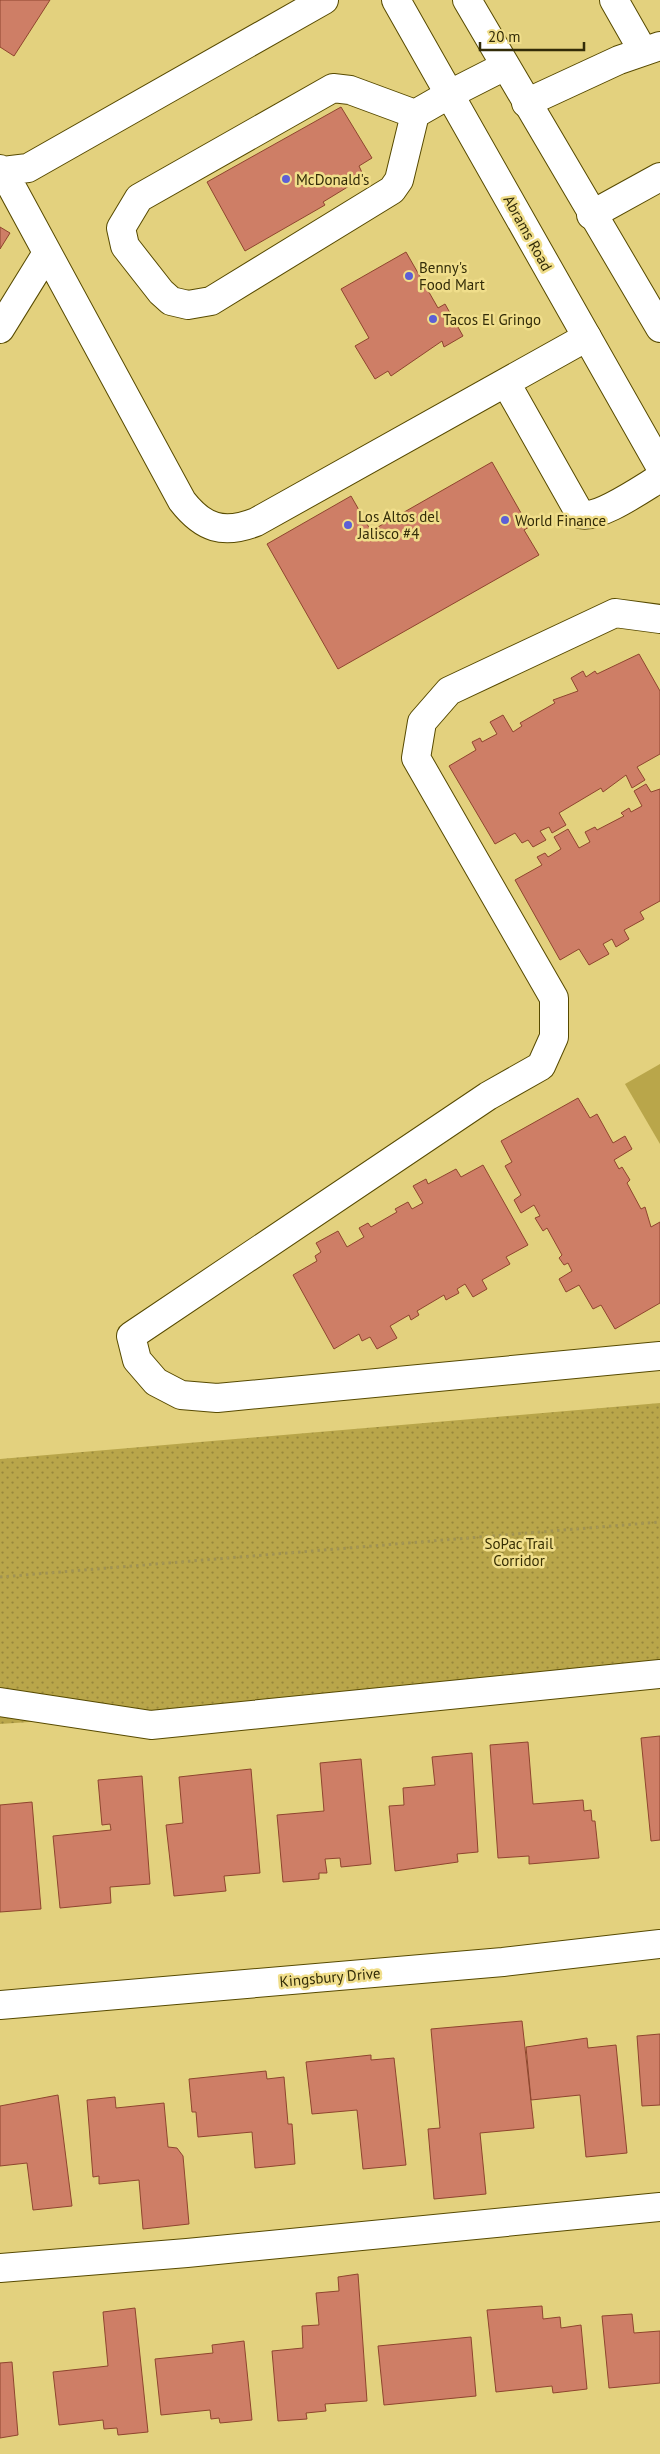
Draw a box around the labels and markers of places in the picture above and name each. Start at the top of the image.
place label: McDonald's [296,170,369,189]
marker: McDonald's [280,173,292,185]
place label: Benny's Food Mart [419,258,485,294]
marker: Benny's Food Mart [403,270,415,282]
place label: Tacos El Gringo [443,310,541,329]
marker: Tacos El Gringo [427,313,439,325]
place label: Los Altos del Jalisco #4 [357,507,440,543]
place label: World Finance [515,511,606,530]
marker: World Finance [499,514,511,526]
marker: Los Altos del Jalisco #4 [342,519,354,531]

